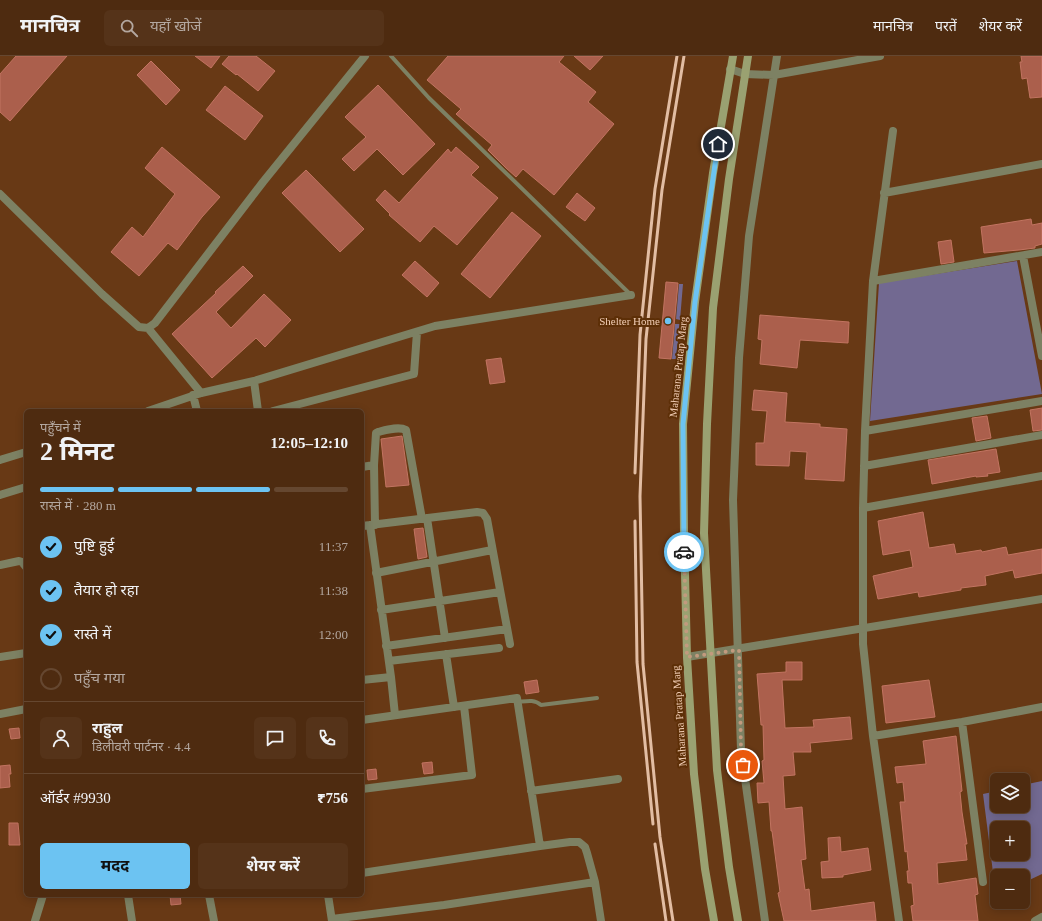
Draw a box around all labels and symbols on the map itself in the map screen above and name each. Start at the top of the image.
pin [701,127,735,161]
place label: Shelter Home [599,315,660,327]
marker: Shelter Home [663,316,673,326]
street label: Maharana Pratap Marg [667,316,689,418]
courier [664,532,704,572]
street label: Maharana Pratap Marg [669,665,689,767]
pin [726,748,760,782]

